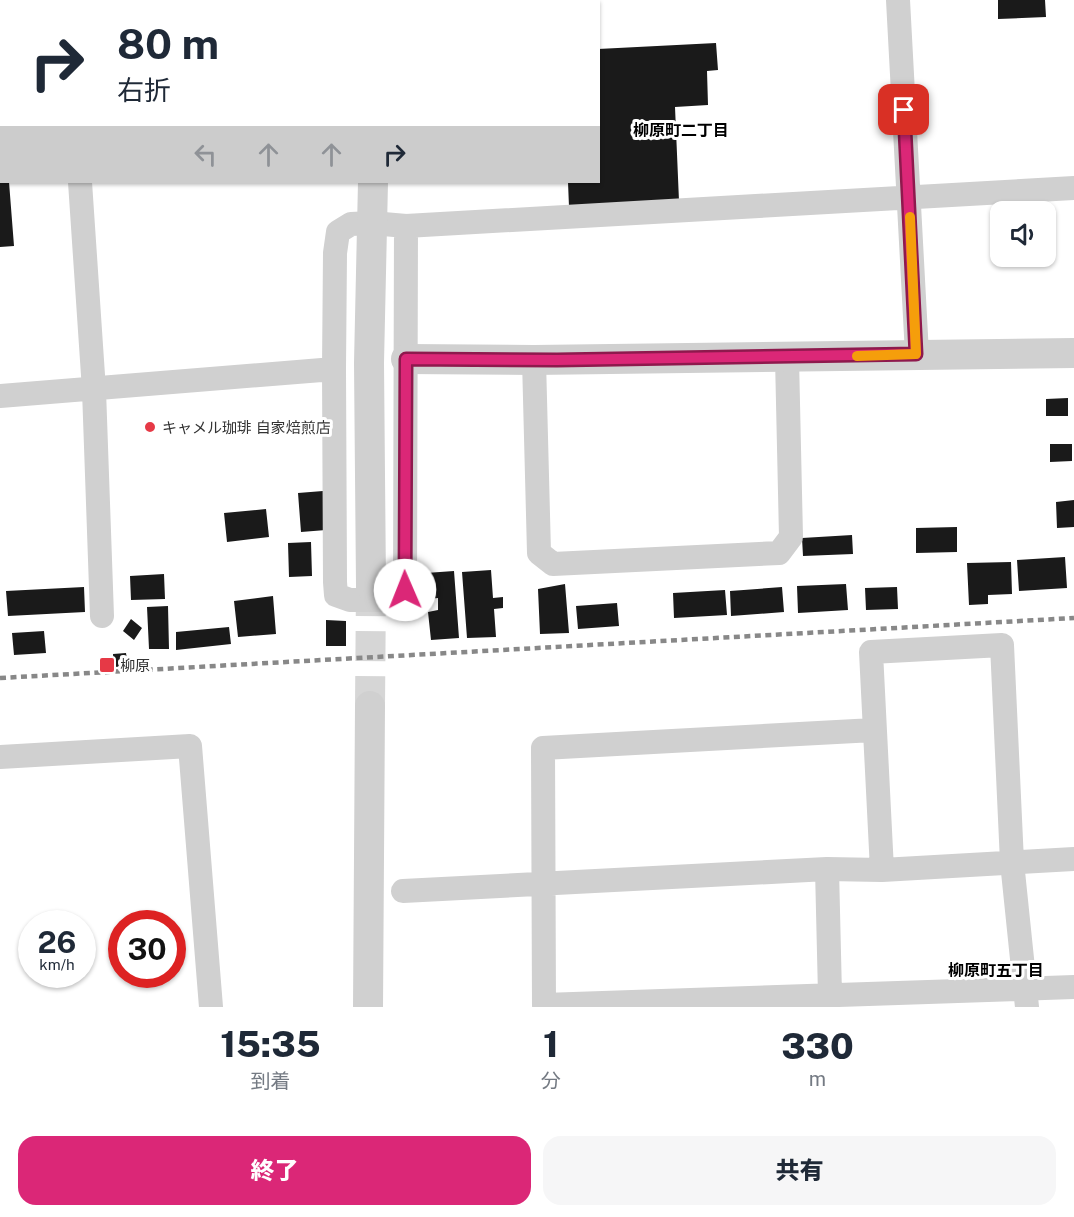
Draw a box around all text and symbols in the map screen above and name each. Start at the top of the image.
text: 80 m [117,19,219,68]
icon: right [18,24,96,102]
text: 右折 [117,74,171,106]
pin [878,84,929,135]
icon: arrive [887,93,920,126]
district label: 柳原町二丁目 [633,121,729,140]
icon: left [189,138,222,171]
icon: ahead [252,138,285,171]
icon: ahead [315,138,348,171]
icon: right [378,138,411,171]
map controls [990,201,1056,267]
button: sound [990,201,1056,267]
place label: キャメル珈琲 自家焙煎店 [162,419,331,436]
marker: キャメル珈琲 自家焙煎店 [143,420,157,434]
position arrow [373,558,437,622]
marker: 柳原 [98,656,116,674]
place label: 柳原 [120,657,150,674]
speed limit sign: 30 [108,910,186,988]
text: 26 [38,924,76,960]
text: km/h [39,956,75,973]
district label: 柳原町五丁目 [948,961,1044,980]
text: 15:35 [220,1023,321,1065]
text: 1 [543,1023,559,1065]
text: 330 [781,1025,854,1067]
text: m [809,1067,826,1091]
text: 到着 [250,1069,290,1093]
text: 分 [541,1069,561,1093]
button: 終了 [18,1136,531,1205]
button: 共有 [543,1136,1056,1205]

